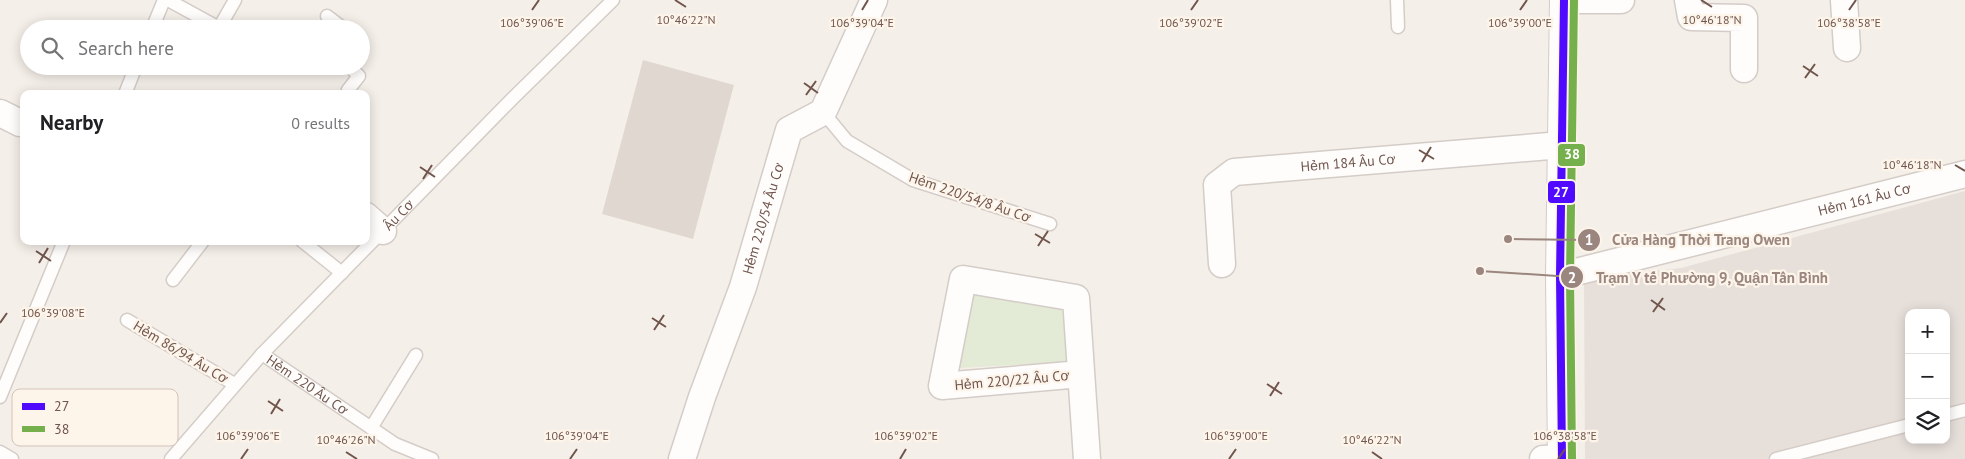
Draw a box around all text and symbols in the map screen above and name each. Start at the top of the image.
text: 10°46'22"N [656,12,716,27]
text: 10°46'18"N [1682,12,1742,27]
text: 106°39'06"E [500,15,564,30]
text: 106°39'04"E [830,15,894,30]
text: 106°39'02"E [1159,15,1223,30]
text: 106°39'00"E [1488,15,1552,30]
text: 106°38'58"E [1817,15,1881,30]
search box [20,20,370,75]
icon: search [38,34,66,62]
text: Search here [78,36,174,60]
text: Nearby [40,109,103,136]
text: 0 results [291,113,350,133]
line badge: 38 [1557,143,1586,167]
text: 38 [1564,145,1580,163]
street label: Hẻm 184 Âu Cơ [1300,150,1396,175]
text: 10°46'18"N [1882,157,1942,172]
street label: Hẻm 220/54 Âu Cơ [738,160,788,276]
street label: Hẻm 220/54/8 Âu Cơ [907,168,1033,226]
street label: Hẻm 161 Âu Cơ [1816,179,1913,220]
line badge: 27 [1547,180,1576,204]
text: 27 [1553,183,1569,201]
street label: Âu Cơ [379,195,418,234]
callout: Cửa Hàng Thời Trang Owen [1576,225,1800,255]
text: 1 [1585,230,1593,249]
text: Cửa Hàng Thời Trang Owen [1612,230,1790,249]
callout: Trạm Y tế Phường 9, Quận Tân Bình [1560,262,1840,292]
text: 2 [1568,268,1576,287]
text: Trạm Y tế Phường 9, Quận Tân Bình [1596,268,1828,287]
text: 106°39'08"E [21,305,85,320]
map controls [1905,309,1950,444]
button: + [1905,309,1950,354]
street label: Hẻm 86/94 Âu Cơ [130,317,232,387]
street label: Hẻm 220 Âu Cơ [263,351,352,419]
button: − [1905,354,1950,399]
street label: Hẻm 220/22 Âu Cơ [954,366,1070,394]
legend [12,389,178,446]
text: 27 [54,397,69,415]
button: layers [1905,399,1950,444]
text: 38 [54,420,69,438]
text: 106°39'06"E [216,428,280,443]
text: 106°39'04"E [545,428,609,443]
text: 106°39'02"E [874,428,938,443]
text: 106°39'00"E [1204,428,1268,443]
text: 106°38'58"E [1533,428,1597,443]
text: 10°46'26"N [316,432,376,447]
text: 10°46'22"N [1342,432,1402,447]

